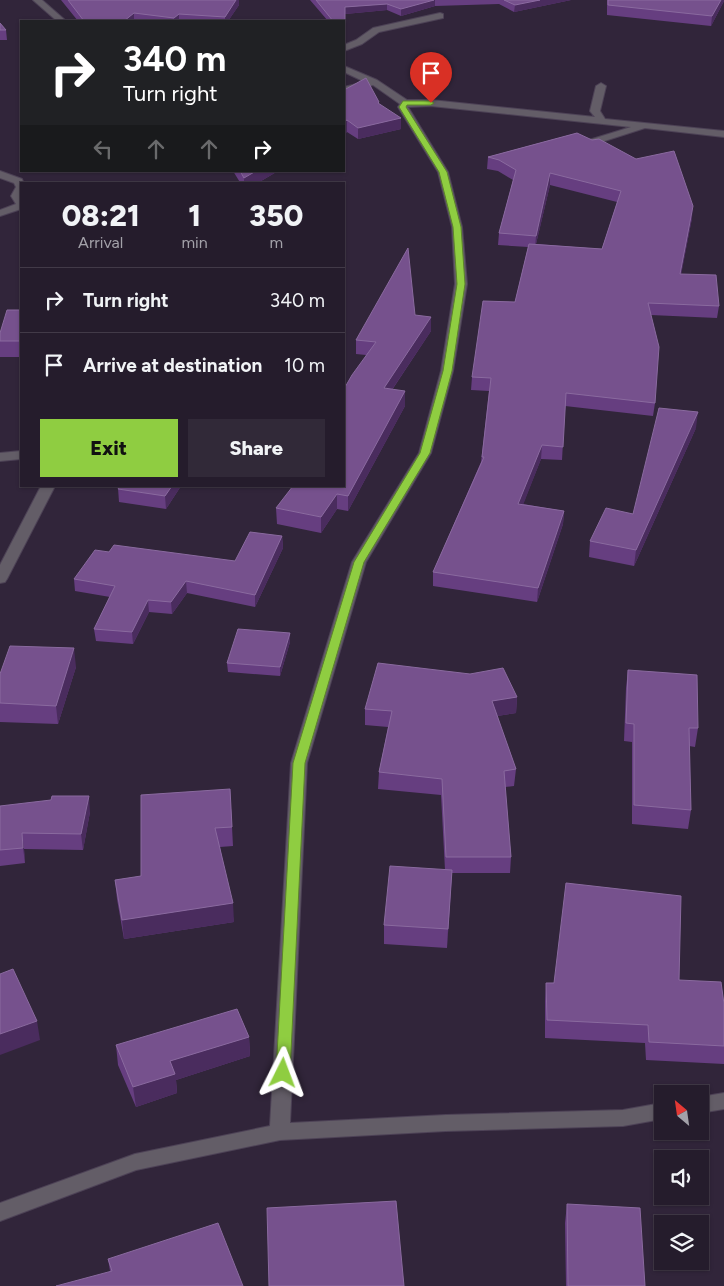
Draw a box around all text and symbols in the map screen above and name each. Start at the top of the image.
text: 340 m [123,38,226,80]
icon: right [40,40,105,105]
pin [410,52,452,103]
icon: arrive [417,59,445,87]
text: Turn right [123,80,218,107]
icon: left [89,135,117,163]
icon: ahead [142,135,170,163]
icon: ahead [195,135,223,163]
icon: right [248,135,276,163]
text: 08:21 [62,197,140,234]
text: 1 [188,197,201,234]
text: 350 [249,197,303,234]
text: Arrival [78,233,123,252]
text: min [181,233,208,252]
text: m [270,233,283,252]
icon: right [40,286,68,314]
text: Turn right [83,289,169,312]
text: 340 m [270,289,325,312]
icon: arrive [40,351,68,379]
text: Arrive at destination [83,354,262,377]
text: 10 m [284,354,325,377]
button: Exit [40,419,178,477]
button: Share [188,419,325,477]
position arrow [256,1046,308,1098]
north arrow [654,1085,709,1140]
map controls [654,1085,709,1270]
button: sound [654,1150,709,1205]
button: layers [654,1215,709,1270]

